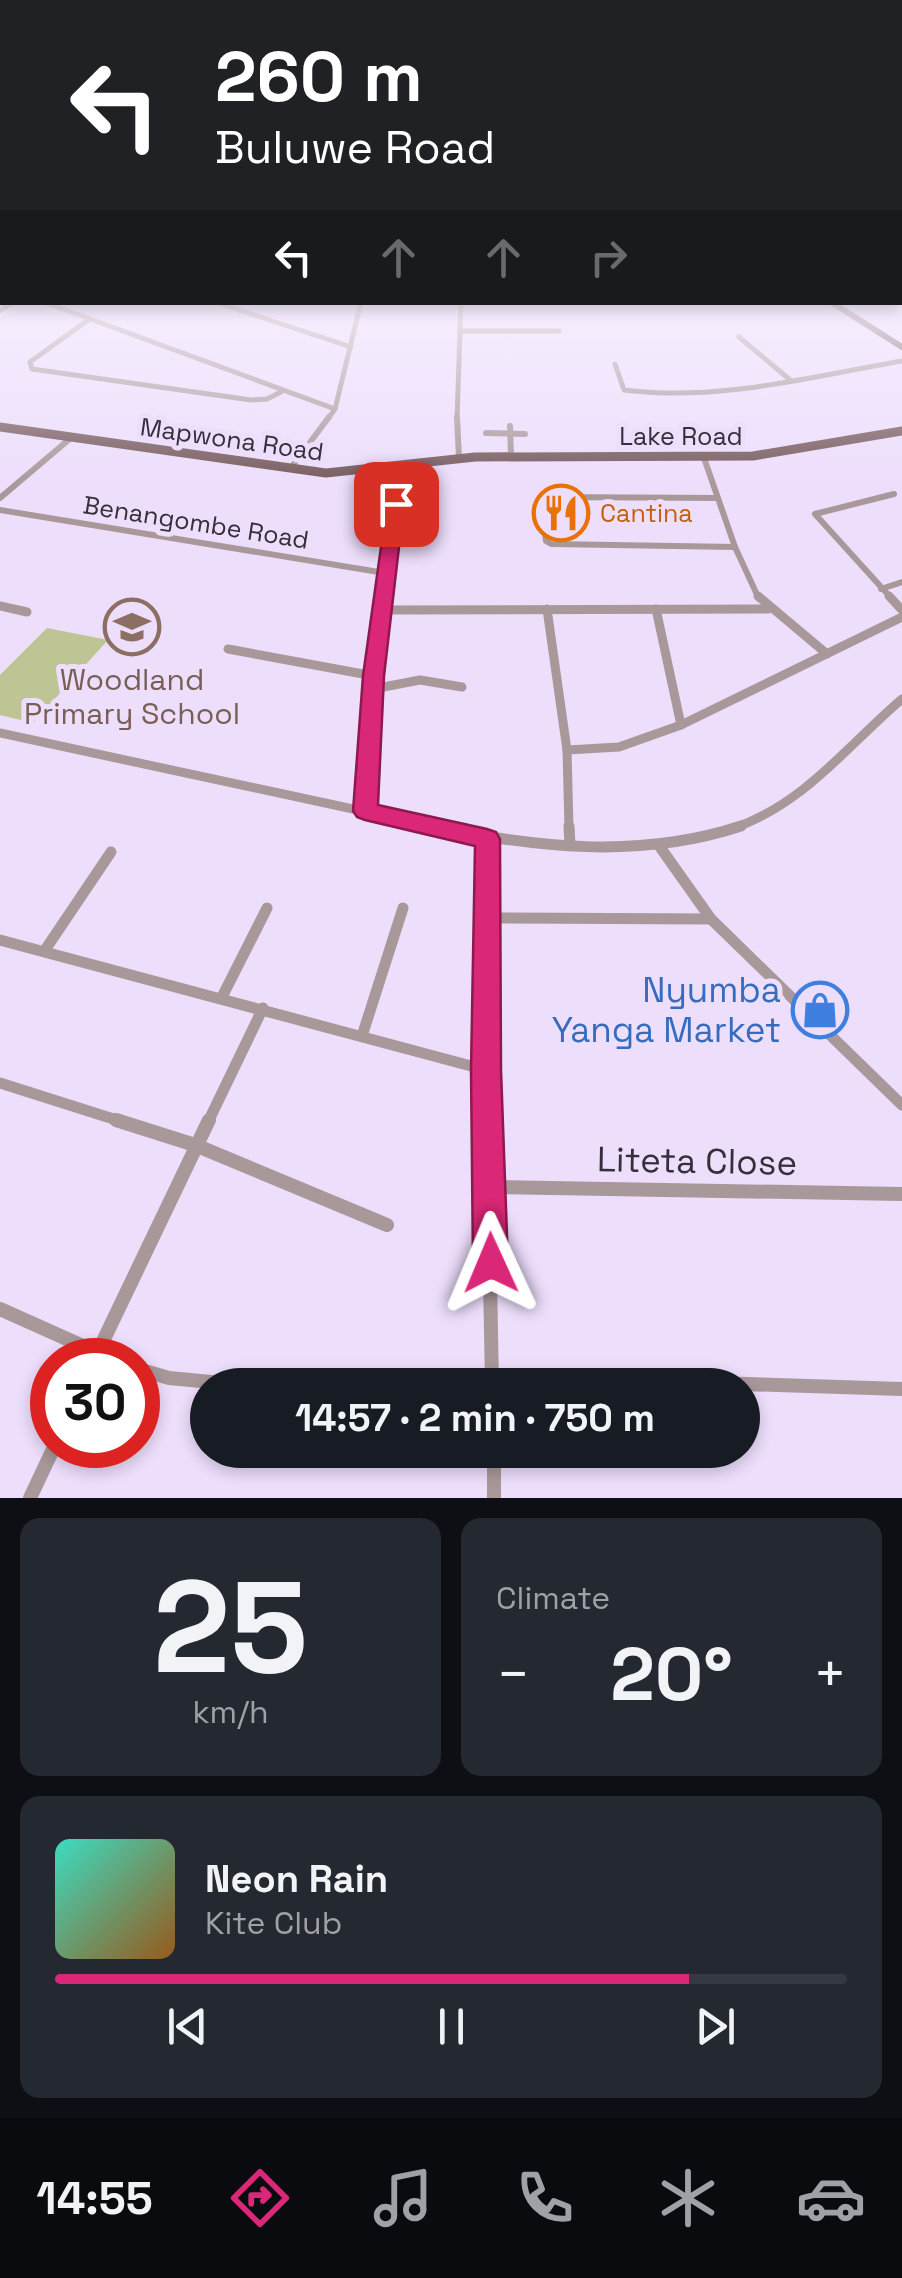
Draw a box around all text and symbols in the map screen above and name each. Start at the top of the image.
text: 260 m [215,32,423,121]
icon: left [50,40,180,170]
text: Buluwe Road [215,119,495,176]
icon: left [266,230,321,285]
icon: ahead [371,230,426,285]
icon: ahead [476,230,531,285]
icon: right [581,230,636,285]
street label: Mapwona Road [138,410,326,468]
street label: Lake Road [619,420,743,452]
pin [354,462,439,547]
icon: arrive [369,477,424,532]
restaurant icon: Cantina [531,483,591,543]
street label: Benangombe Road [81,488,311,556]
place label: Cantina [600,497,693,529]
school or university icon: Woodland Primary School [102,597,162,657]
place label: Woodland Primary School [24,660,240,733]
place label: Nyumba Yanga Market [552,968,781,1052]
shop icon: Nyumba Yanga Market [790,980,850,1040]
street label: Liteta Close [597,1137,797,1185]
position arrow [439,1211,543,1315]
speed limit sign: 30 [30,1338,160,1468]
text: 14:57 · 2 min · 750 m [295,1394,655,1442]
text: 25 [153,1544,308,1710]
text: Climate [496,1578,610,1618]
text: 20° [610,1626,733,1722]
text: − [496,1639,530,1709]
text: + [813,1639,847,1709]
text: km/h [192,1692,269,1732]
text: Neon Rain [205,1855,388,1903]
text: Kite Club [205,1903,342,1943]
icon: previous [160,1999,215,2054]
icon: pause [424,1999,479,2054]
icon: next [688,1999,743,2054]
icon: directions [225,2163,295,2233]
icon: music [368,2163,438,2233]
icon: phone [510,2163,580,2233]
icon: climate [653,2163,723,2233]
icon: car [796,2163,866,2233]
text: 14:55 [36,2170,153,2227]

